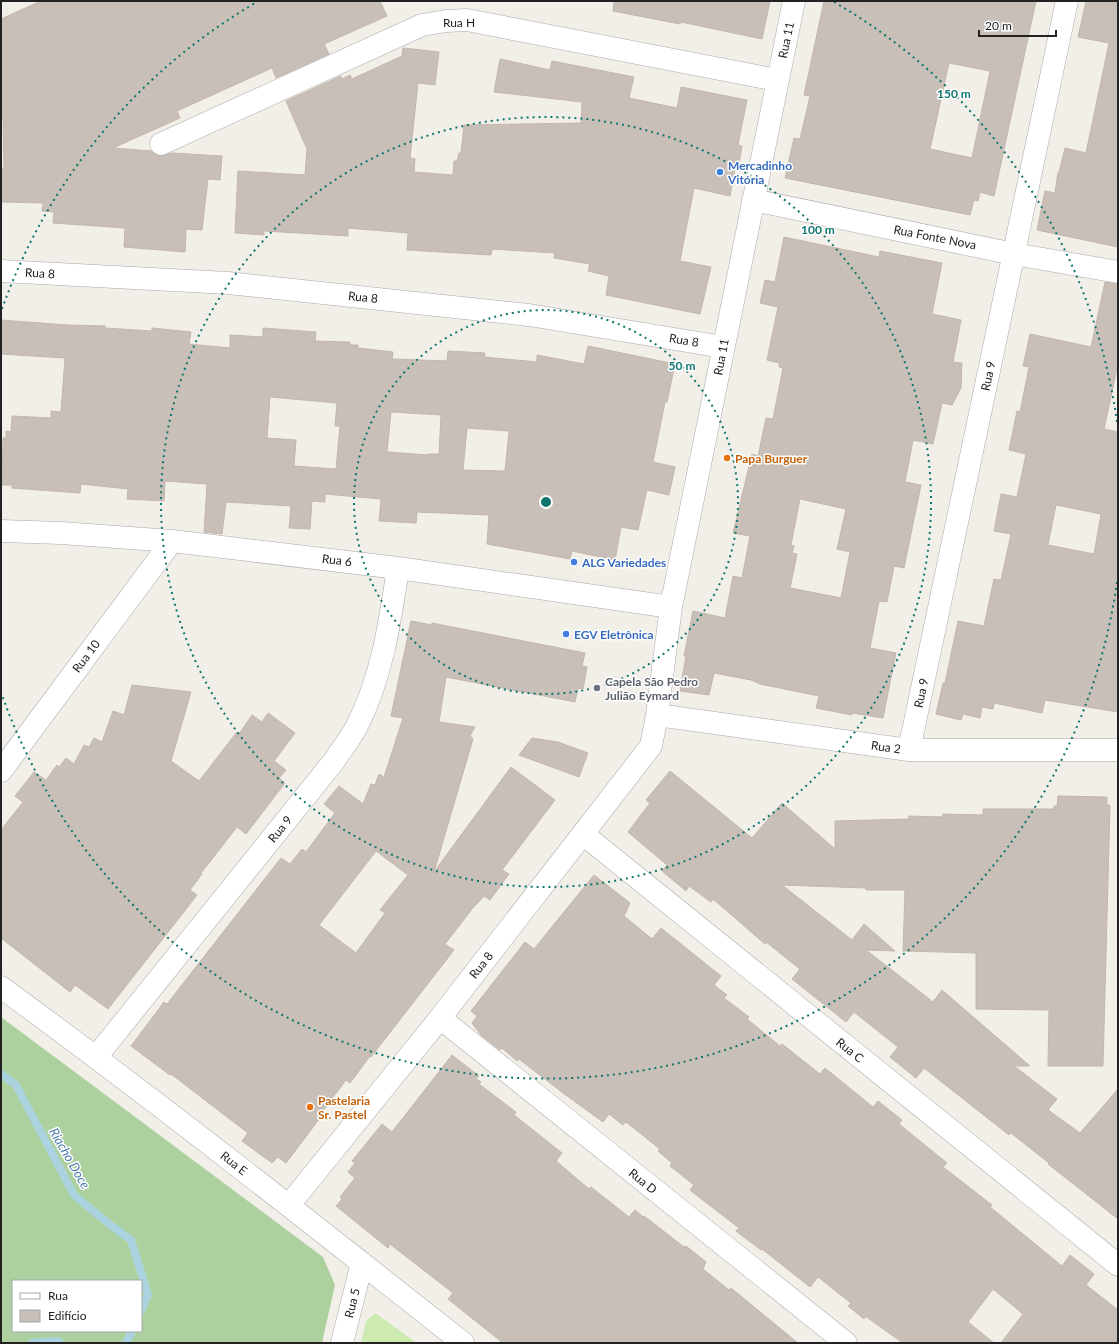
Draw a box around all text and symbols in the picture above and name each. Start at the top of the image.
scale bar [979,12,1056,38]
street label: Rua H [443,15,475,30]
text: 20 m [985,18,1012,33]
street label: Rua 11 [775,20,797,60]
text: 150 m [937,86,971,101]
place label: Mercadinho Vitória [727,158,792,187]
marker: Mercadinho Vitória [715,167,725,177]
text: 100 m [801,222,835,237]
street label: Rua Fonte Nova [892,222,978,252]
street label: Rua 8 [25,265,55,281]
street label: Rua 8 [347,288,379,306]
street label: Rua 8 [668,330,700,350]
street label: Rua 11 [710,337,732,377]
text: 50 m [669,358,695,373]
street label: Rua 9 [978,360,998,392]
place label: Papa Burguer [735,451,808,466]
marker: Papa Burguer [722,453,732,463]
centre of rings [539,495,553,509]
street label: Rua 6 [321,551,353,569]
place label: ALG Variedades [581,555,666,570]
marker: ALG Variedades [569,557,579,567]
place label: EGV Eletrônica [574,627,654,642]
marker: EGV Eletrônica [561,629,571,639]
street label: Rua 10 [69,637,103,675]
place label: Capela São Pedro Julião Eymard [605,674,698,703]
street label: Rua 9 [911,677,931,709]
marker: Capela São Pedro Julião Eymard [592,683,602,693]
street label: Rua 2 [870,737,902,757]
street label: Rua 9 [265,813,295,845]
street label: Rua 8 [466,949,496,981]
street label: Rua C [833,1034,867,1066]
place label: Pastelaria Sr. Pastel [318,1093,370,1122]
marker: Pastelaria Sr. Pastel [305,1102,315,1112]
water label: Riacho Doce [46,1125,94,1191]
street label: Rua E [218,1148,250,1178]
street label: Rua D [626,1165,660,1197]
legend [12,1280,142,1332]
street label: Rua 5 [341,1287,363,1319]
text: Rua [48,1288,68,1303]
text: Edifício [48,1308,87,1323]

